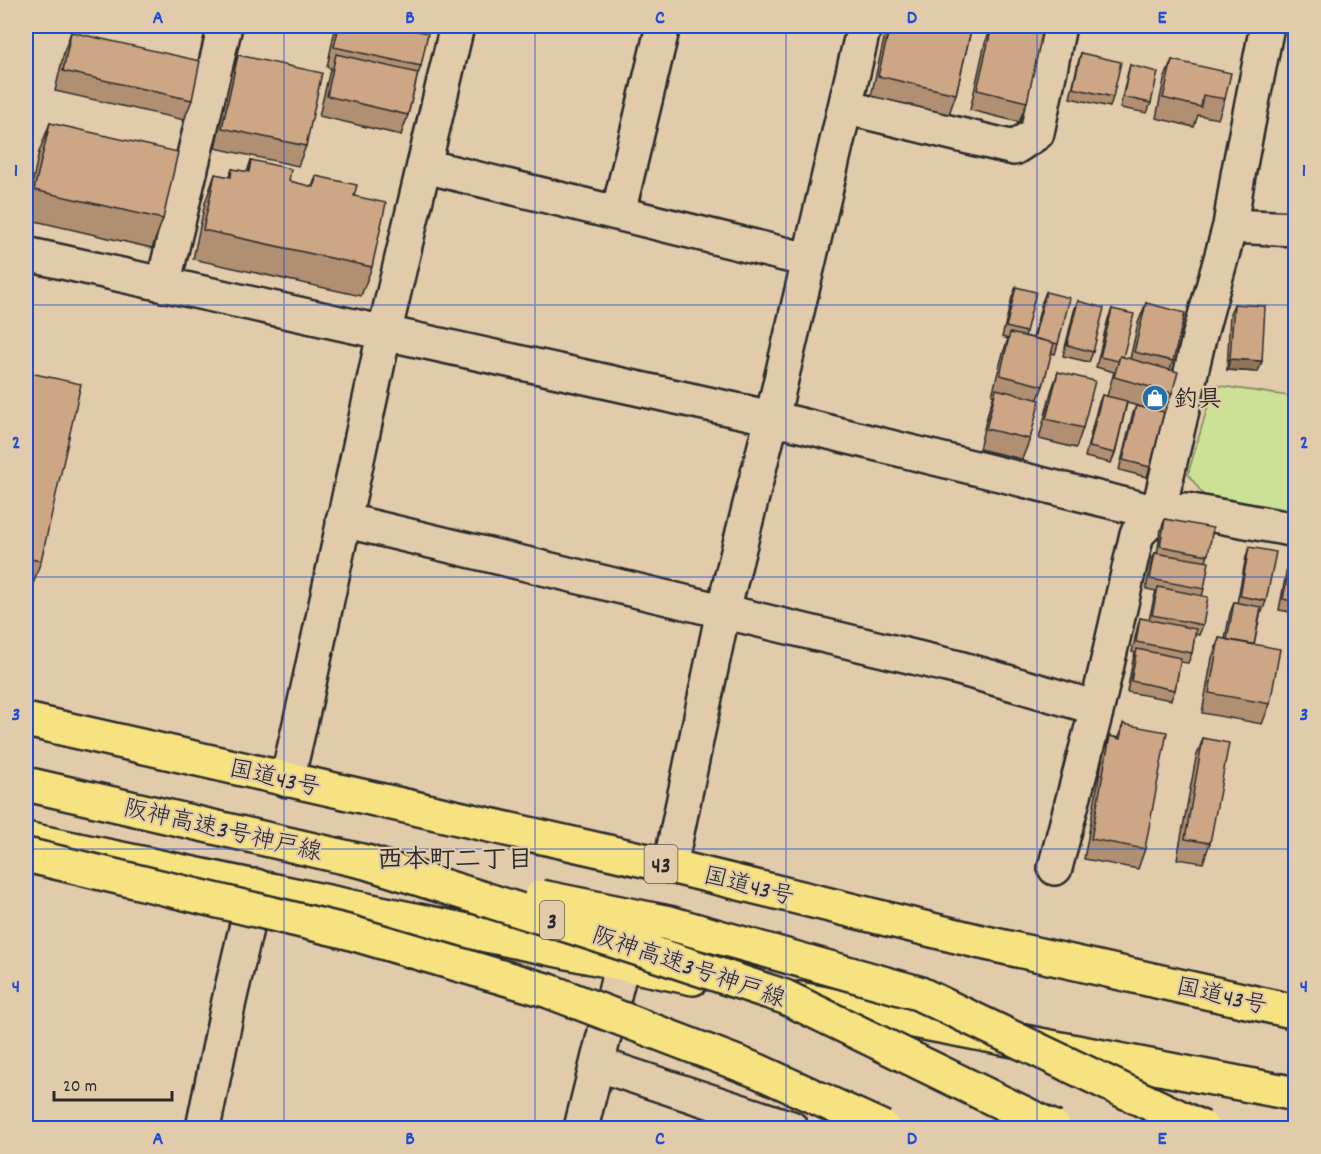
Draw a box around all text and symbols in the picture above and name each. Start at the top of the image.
text: A [153,5,164,33]
text: B [405,5,415,33]
text: C [655,5,665,33]
text: D [907,5,918,33]
text: E [1157,5,1167,33]
text: 1 [14,158,18,186]
text: 1 [1302,158,1306,186]
shop icon: 釣具 [1140,383,1170,413]
place label: 釣具 [1174,384,1222,418]
text: 2 [12,430,20,458]
text: 2 [1300,430,1308,458]
text: 3 [12,702,20,730]
text: 3 [1300,702,1308,730]
street label: 国道43号 [225,753,323,807]
street label: 阪神高速3号神戸線 [120,793,325,871]
district label: 西本町二丁目 [377,843,533,880]
road number: 43 [644,845,678,883]
street label: 国道43号 [699,860,797,916]
road number: 3 [540,901,564,939]
street label: 阪神高速3号神戸線 [587,920,789,1018]
street label: 国道43号 [1172,971,1270,1025]
text: 4 [12,974,20,1002]
text: 4 [1300,974,1308,1002]
scale bar [54,1064,172,1102]
text: 20 m [63,1075,97,1100]
text: A [153,1126,164,1154]
text: B [405,1126,415,1154]
text: C [655,1126,665,1154]
text: D [907,1126,918,1154]
text: E [1157,1126,1167,1154]

